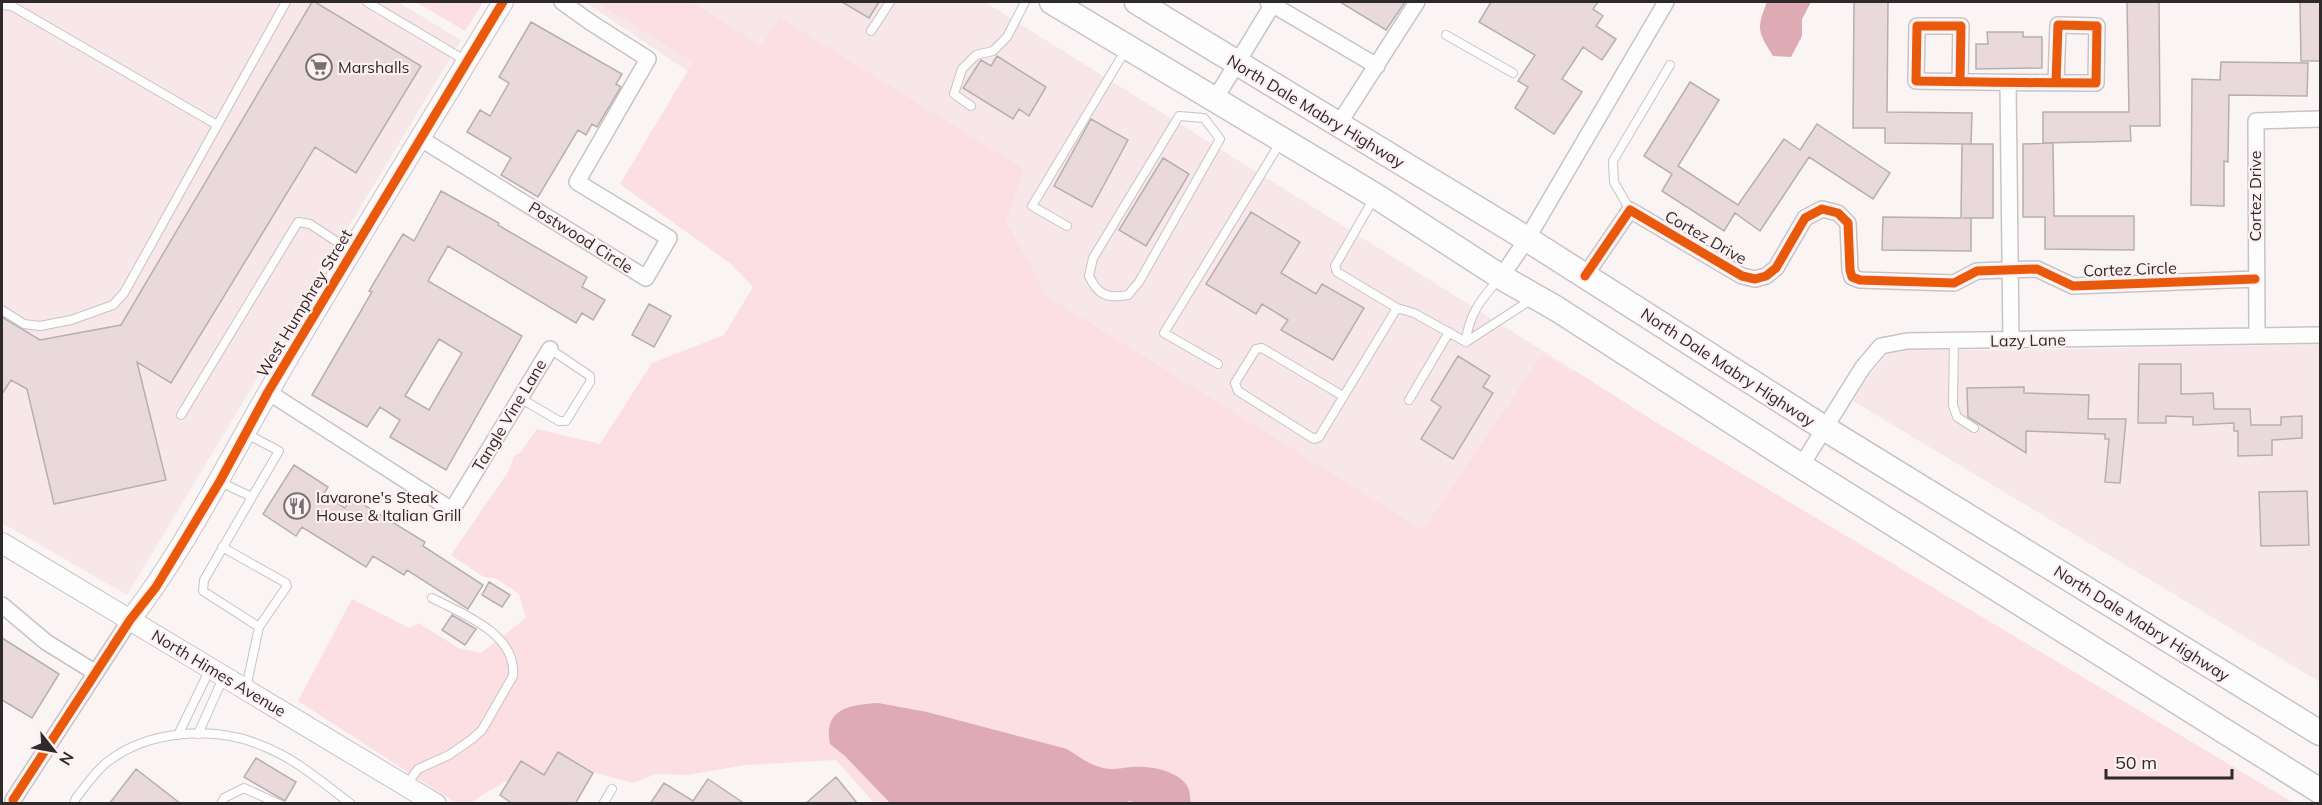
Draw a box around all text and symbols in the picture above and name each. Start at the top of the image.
street label: North Dale Mabry Highway [1224,50,1409,172]
supermarket icon: Marshalls [304,52,334,82]
place label: Marshalls [338,57,410,77]
street label: Cortez Drive [2245,150,2265,242]
street label: Postwood Circle [525,197,637,277]
street label: Cortez Drive [1662,206,1750,268]
street label: West Humphrey Street [252,225,356,381]
street label: Cortez Circle [2083,257,2177,281]
street label: North Dale Mabry Highway [1637,303,1819,431]
street label: Lazy Lane [1990,329,2066,351]
street label: Tangle Vine Lane [468,355,550,475]
place label: Iavarone's Steak House & Italian Grill [316,487,461,525]
restaurant icon: Iavarone's Steak House & Italian Grill [282,491,312,521]
street label: North Dale Mabry Highway [2050,561,2234,686]
street label: North Himes Avenue [148,625,290,721]
north arrow [24,721,84,781]
scale bar [2106,742,2232,780]
text: N [55,748,79,769]
text: 50 m [2115,751,2157,774]

